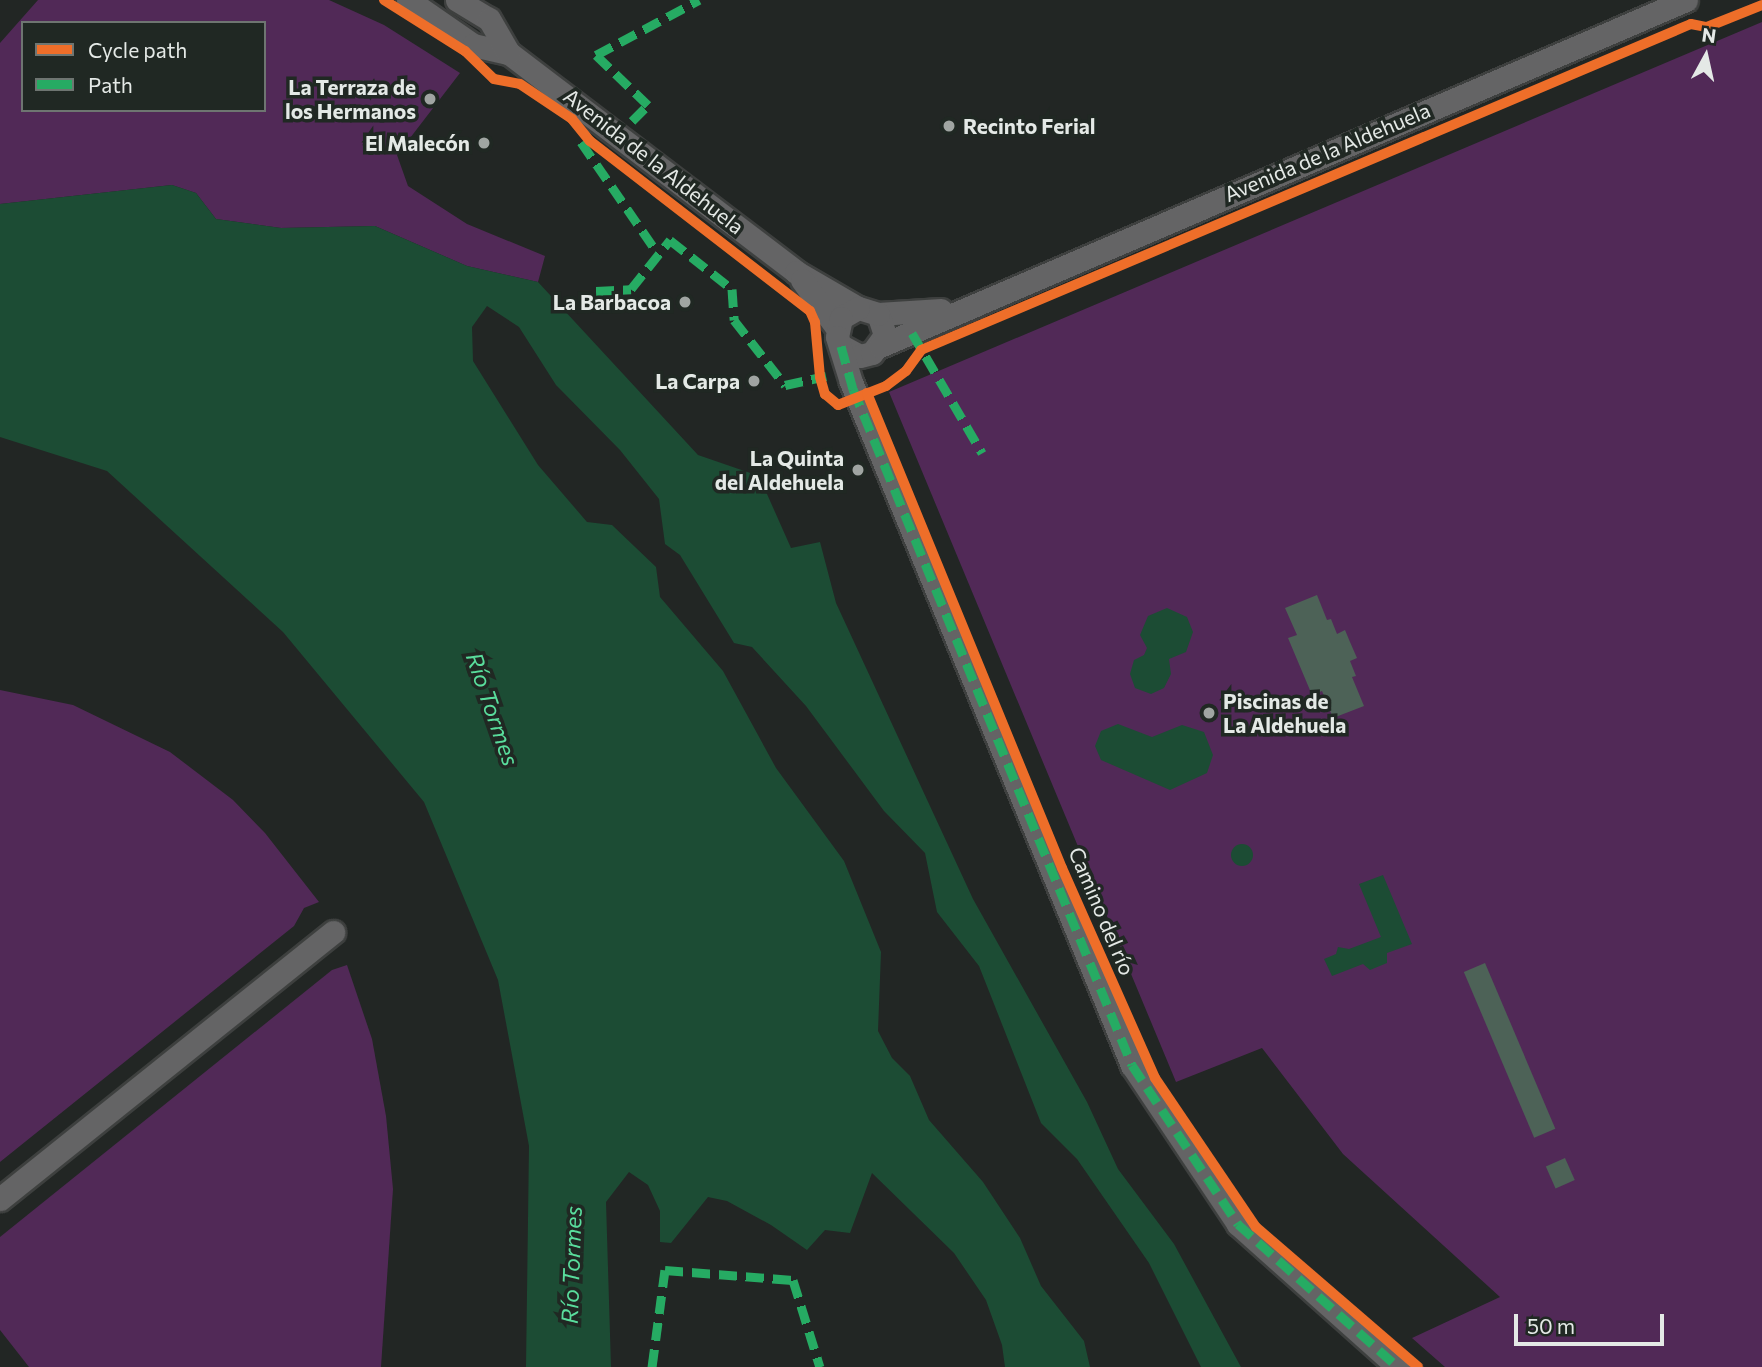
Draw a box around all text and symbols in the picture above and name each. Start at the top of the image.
legend [21,21,266,112]
north arrow [1671,21,1741,91]
text: N [1700,22,1718,47]
text: Cycle path [88,37,187,62]
text: Path [88,72,133,97]
place label: La Terraza de los Hermanos [285,74,416,124]
street label: Avenida de la Aldehuela [559,83,749,239]
marker: La Terraza de los Hermanos [422,91,438,107]
street label: Avenida de la Aldehuela [1220,97,1434,207]
place label: Recinto Ferial [963,113,1096,139]
marker: Recinto Ferial [941,118,957,134]
place label: El Malecón [365,130,470,156]
marker: El Malecón [476,135,492,151]
place label: La Barbacoa [553,289,671,315]
marker: La Barbacoa [677,294,693,310]
place label: La Carpa [655,368,740,394]
marker: La Carpa [746,373,762,389]
place label: La Quinta del Aldehuela [715,445,844,495]
marker: La Quinta del Aldehuela [850,462,866,478]
water label: Río Tormes [461,649,525,769]
place label: Piscinas de La Aldehuela [1223,688,1346,738]
marker: Piscinas de La Aldehuela [1201,705,1217,721]
street label: Camino del río [1064,843,1140,979]
water label: Río Tormes [555,1206,587,1324]
scale bar [1517,1300,1668,1344]
text: 50 m [1527,1313,1575,1338]

